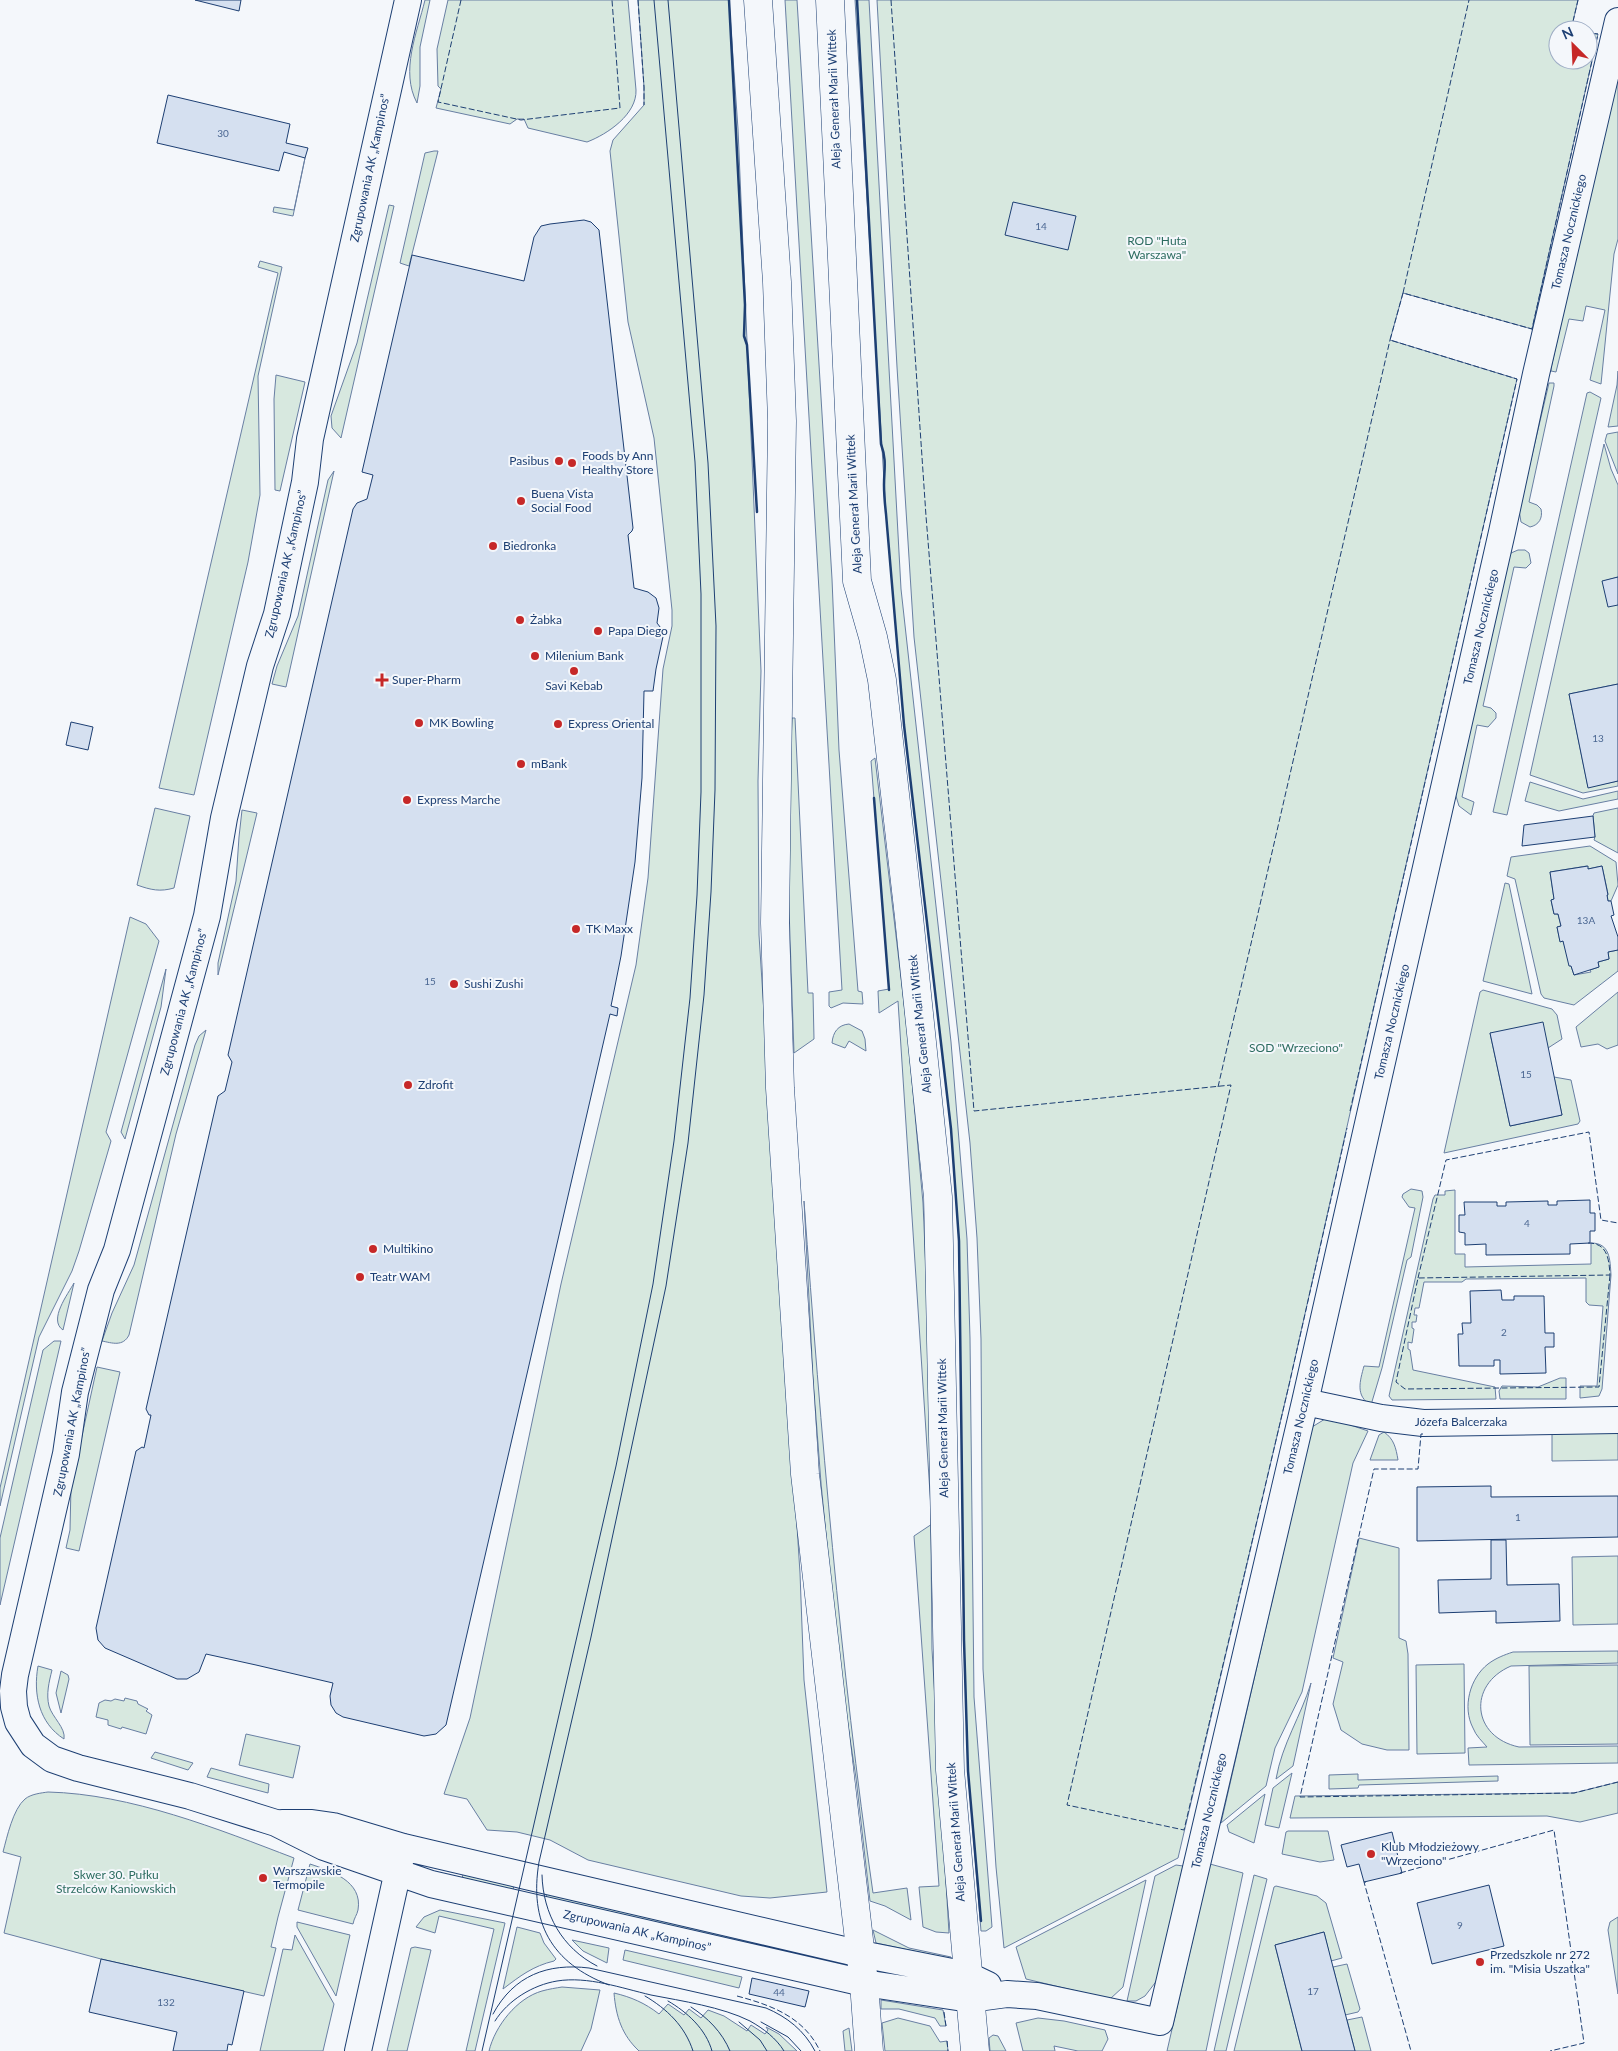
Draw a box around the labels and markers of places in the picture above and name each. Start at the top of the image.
place label: Foods by Ann Healthy Store [582,448,654,477]
place label: Pasibus [509,453,549,468]
marker: Pasibus [553,455,565,467]
marker: Foods by Ann Healthy Store [566,457,578,469]
place label: Buena Vista Social Food [531,486,593,515]
marker: Buena Vista Social Food [515,495,527,507]
place label: Biedronka [503,538,556,553]
marker: Biedronka [487,540,499,552]
place label: Żabka [530,612,562,627]
marker: Żabka [514,614,526,626]
place label: Papa Diego [608,623,668,638]
marker: Papa Diego [592,625,604,637]
place label: Milenium Bank [545,648,625,663]
marker: Milenium Bank [529,650,541,662]
marker: Savi Kebab [568,665,580,677]
place label: Super-Pharm [392,672,461,687]
marker: Super-Pharm [376,674,388,686]
place label: Savi Kebab [545,678,603,693]
place label: MK Bowling [429,715,494,730]
place label: Express Oriental [568,716,654,731]
marker: MK Bowling [413,717,425,729]
marker: Express Oriental [552,718,564,730]
place label: mBank [531,756,568,771]
marker: mBank [515,758,527,770]
place label: Express Marche [417,792,500,807]
marker: Express Marche [401,794,413,806]
place label: TK Maxx [586,921,633,936]
marker: TK Maxx [570,923,582,935]
place label: Sushi Zushi [464,976,523,991]
marker: Sushi Zushi [448,978,460,990]
place label: Zdrofit [418,1077,454,1092]
marker: Zdrofit [402,1079,414,1091]
place label: Multikino [383,1241,434,1256]
marker: Multikino [367,1243,379,1255]
place label: Teatr WAM [370,1269,430,1284]
marker: Teatr WAM [354,1271,366,1283]
place label: Klub Młodzieżowy "Wrzeciono" [1381,1839,1480,1868]
marker: Klub Młodzieżowy "Wrzeciono" [1365,1848,1377,1860]
place label: Warszawskie Termopile [273,1863,341,1892]
marker: Warszawskie Termopile [257,1872,269,1884]
place label: Przedszkole nr 272 im. "Misia Uszatka" [1490,1947,1590,1976]
marker: Przedszkole nr 272 im. "Misia Uszatka" [1474,1956,1486,1968]

